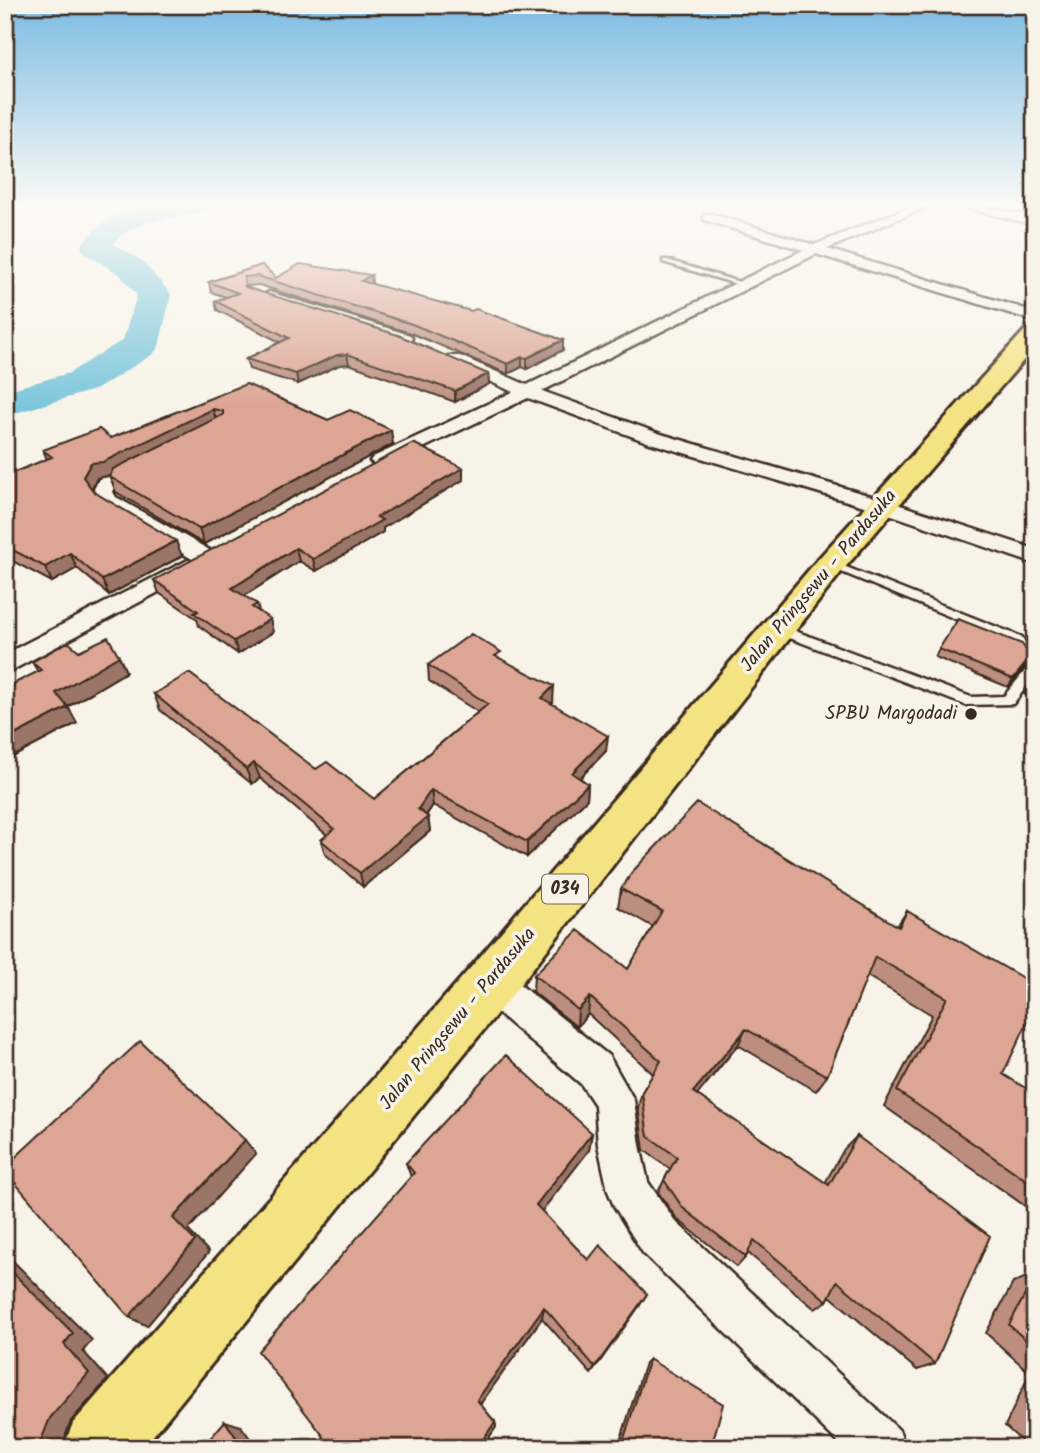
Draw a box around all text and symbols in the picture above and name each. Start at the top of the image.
street label: Jalan Pringsewu - Pardasuka [733,483,905,679]
place label: SPBU Margodadi [825,699,958,729]
marker: SPBU Margodadi [963,706,979,722]
road number: 034 [542,874,588,904]
street label: Jalan Pringsewu - Pardasuka [372,921,544,1117]

